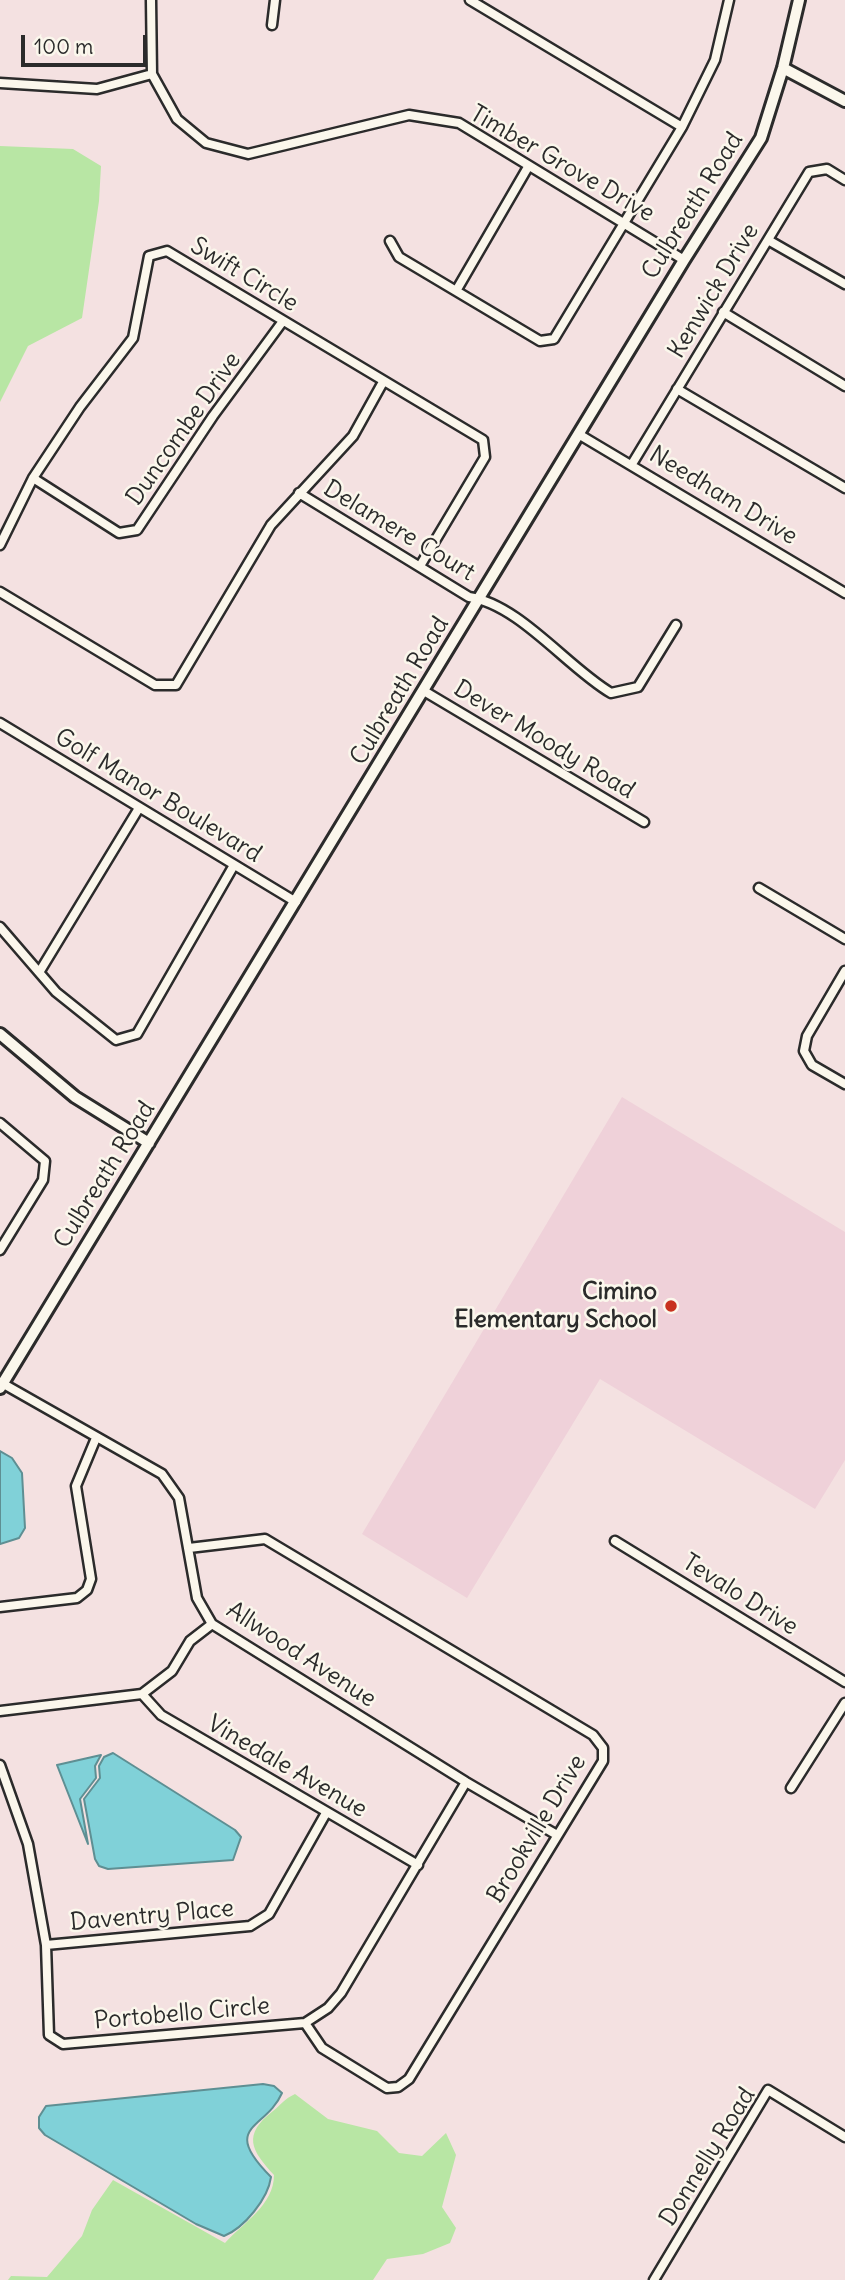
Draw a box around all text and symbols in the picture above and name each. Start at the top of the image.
scale bar [24,21,150,65]
text: 100 m [34,33,93,60]
street label: Timber Grove Drive [465,100,659,228]
street label: Culbreath Road [636,127,750,285]
street label: Kenwick Drive [662,218,766,364]
street label: Swift Circle [185,232,303,318]
street label: Duncombe Drive [121,347,247,511]
street label: Needham Drive [644,441,802,551]
street label: Delamere Court [318,474,480,588]
street label: Culbreath Road [344,612,456,770]
street label: Dever Moody Road [448,675,640,805]
street label: Golf Manor Boulevard [49,723,267,869]
street label: Culbreath Road [48,1096,162,1254]
place label: Cimino Elementary School [454,1278,657,1334]
marker: Cimino Elementary School [663,1298,679,1314]
street label: Tevalo Drive [677,1548,803,1642]
street label: Allwood Avenue [221,1596,381,1714]
street label: Vinedale Avenue [202,1710,372,1824]
street label: Brookville Drive [481,1750,593,1908]
street label: Daventry Place [69,1894,235,1938]
street label: Portobello Circle [93,1992,271,2036]
street label: Donnelly Road [654,2083,762,2231]

